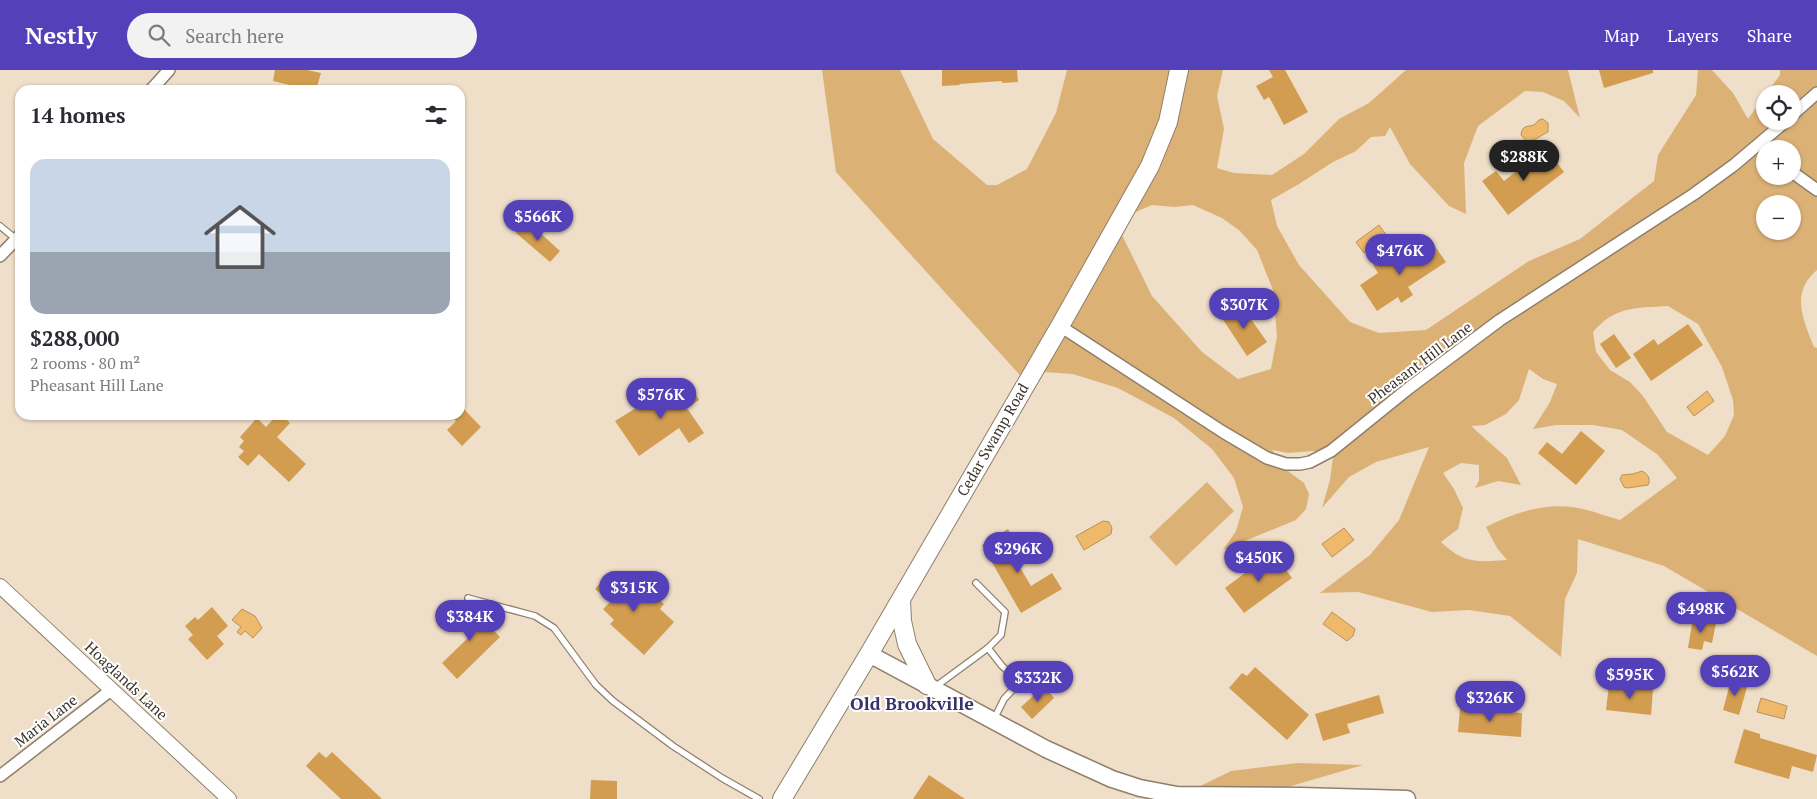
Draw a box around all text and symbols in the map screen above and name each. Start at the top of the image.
search box [127,13,477,58]
text: Nestly [25,19,97,51]
icon: search [145,21,173,49]
text: Search here [185,23,284,48]
text: Map [1604,23,1639,47]
text: Layers [1667,23,1719,47]
text: Share [1747,23,1792,47]
map controls [1756,85,1801,240]
button: locate [1756,85,1801,130]
text: 14 homes [30,101,126,129]
icon: filters [422,101,450,129]
pin: $288K [1489,140,1559,182]
button: + [1756,140,1801,185]
text: $288K [1500,145,1548,167]
icon: home [195,192,285,282]
button: − [1756,195,1801,240]
pin: $566K [503,200,573,242]
text: $566K [514,205,562,227]
pin: $476K [1365,234,1435,276]
text: $476K [1376,239,1424,261]
pin: $307K [1209,288,1279,330]
text: $307K [1220,293,1268,315]
street label: Pheasant Hill Lane [1363,316,1476,408]
text: $288,000 [30,324,119,352]
text: 2 rooms · 80 m² [30,352,140,374]
text: Pheasant Hill Lane [30,374,164,396]
pin: $576K [626,378,696,420]
street label: Cedar Swamp Road [952,379,1033,500]
text: $576K [637,383,685,405]
pin: $296K [983,532,1053,574]
text: $296K [994,537,1042,559]
pin: $450K [1224,540,1294,583]
text: $450K [1235,546,1283,568]
pin: $315K [599,570,669,613]
text: $315K [610,576,658,598]
pin: $498K [1666,592,1736,634]
text: $498K [1677,597,1725,619]
pin: $384K [435,600,505,642]
text: $384K [446,605,494,627]
street label: Hoaglands Lane [81,637,172,724]
pin: $562K [1700,654,1770,697]
pin: $595K [1595,658,1665,700]
pin: $332K [1003,660,1073,703]
text: $562K [1711,660,1759,682]
text: $595K [1606,663,1654,685]
text: $332K [1014,666,1062,688]
pin: $326K [1455,680,1525,723]
text: $326K [1466,686,1514,708]
street label: Maria Lane [10,689,81,751]
district label: Old Brookville [850,691,974,715]

